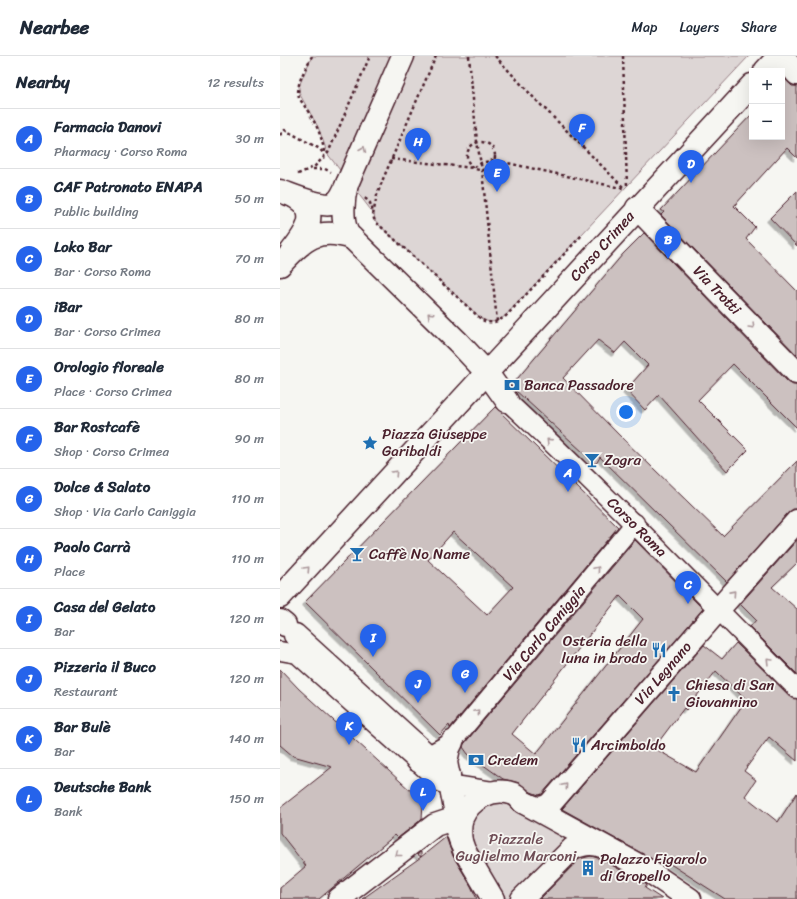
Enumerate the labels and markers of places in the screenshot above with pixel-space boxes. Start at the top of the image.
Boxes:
pin: F [569,114,595,147]
pin: H [405,128,431,161]
pin: D [678,150,704,183]
pin: E [484,159,510,192]
pin: B [655,226,681,259]
place label: Banca Passadore [524,372,634,398]
bank icon: Banca Passadore [503,376,521,394]
place label: Piazza Giuseppe Garibaldi [382,421,487,464]
place icon: Piazza Giuseppe Garibaldi [361,434,379,452]
place label: Zogra [604,447,642,473]
bar icon: Zogra [583,451,601,469]
pin: A [555,459,581,492]
place label: Caffè No Name [369,541,470,567]
bar icon: Caffè No Name [348,545,366,563]
pin: C [675,571,701,604]
pin: I [360,624,386,657]
place label: Osteria della luna in brodo [561,628,647,671]
restaurant icon: Osteria della luna in brodo [650,641,668,659]
pin: G [452,660,478,693]
pin: J [405,670,431,703]
place label: Chiesa di San Giovannino [686,672,774,715]
church icon: Chiesa di San Giovannino [665,685,683,703]
pin: K [336,712,362,745]
place label: Arcimboldo [590,732,666,758]
restaurant icon: Arcimboldo [570,736,588,754]
place label: Credem [488,747,538,773]
bank icon: Credem [467,751,485,769]
pin: L [410,778,436,811]
place label: Palazzo Figarolo di Gropello [600,846,707,889]
building icon: Palazzo Figarolo di Gropello [579,859,597,877]

